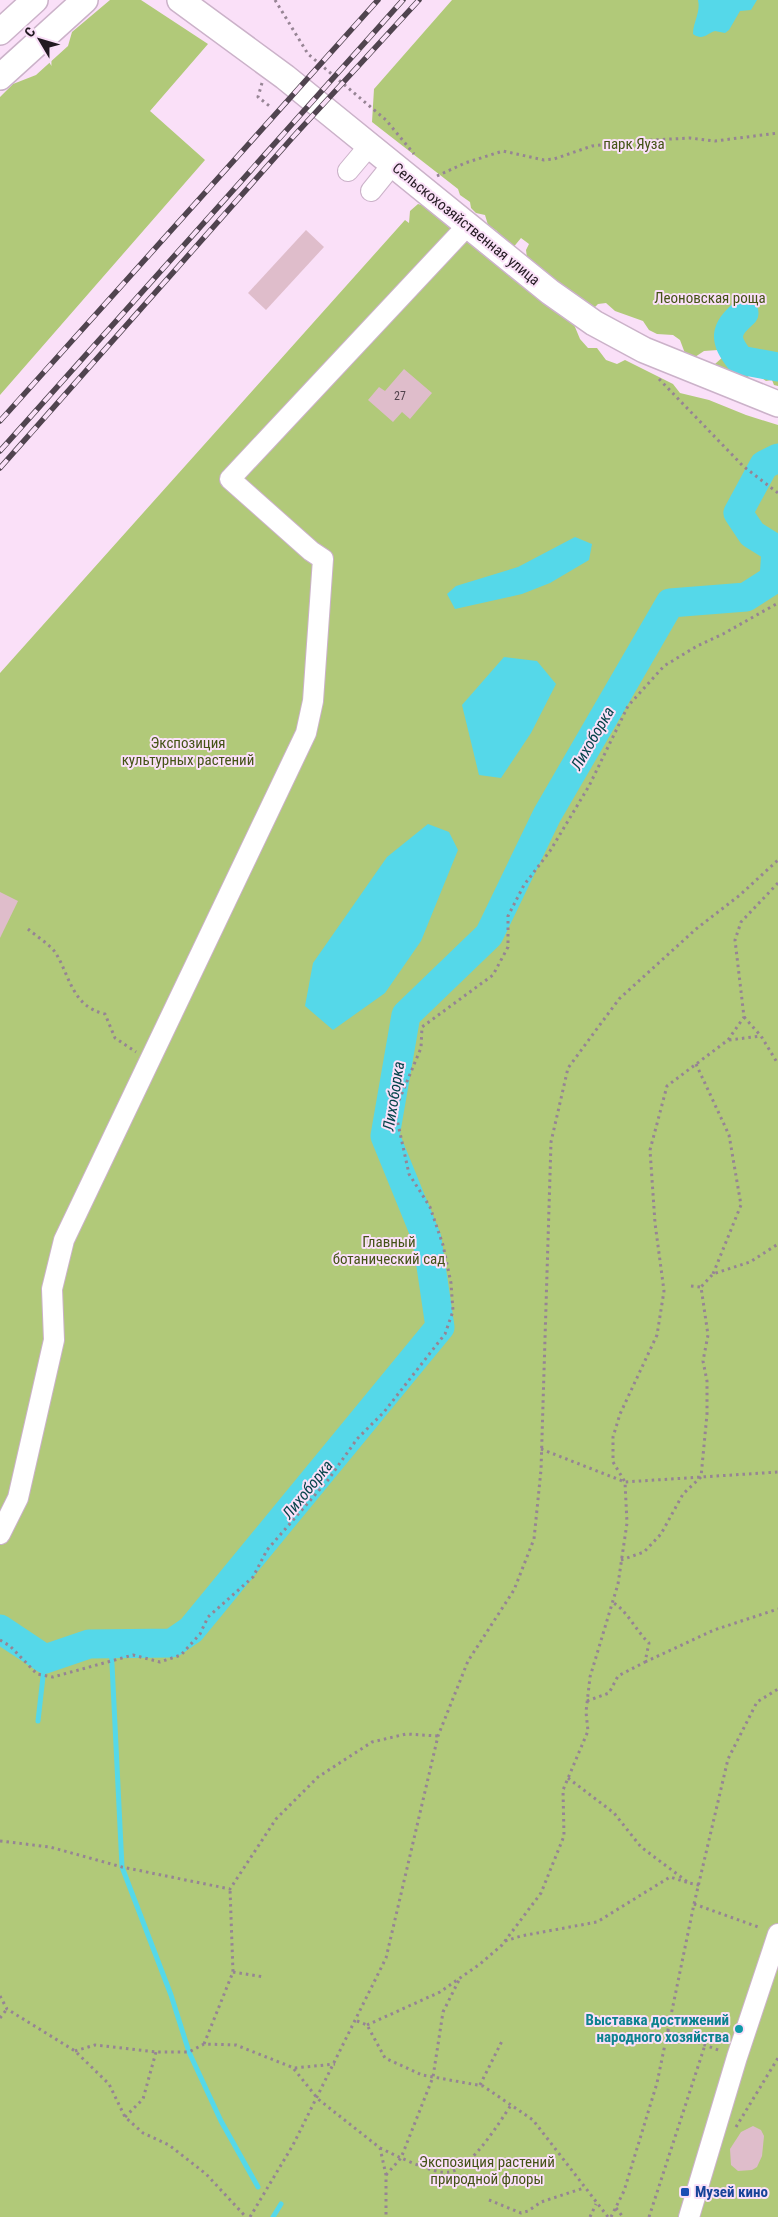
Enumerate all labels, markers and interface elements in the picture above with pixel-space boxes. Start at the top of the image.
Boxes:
north arrow [15,15,65,65]
text: С [21,24,39,40]
park label: парк Яуза [603,135,665,153]
street label: Сельскохозяйственная улица [389,159,543,289]
park label: Леоновская роща [654,289,766,307]
house number: 27 [394,389,406,403]
water label: Лихоборка [566,703,618,774]
park label: Экспозиция культурных растений [122,734,254,769]
water label: Лихоборка [378,1060,408,1133]
park label: Главный ботанический сад [333,1233,445,1268]
water label: Лихоборка [277,1456,337,1523]
place label: Выставка достижений народного хозяйства [585,2011,729,2046]
marker: Выставка достижений народного хозяйства [733,2023,745,2035]
park label: Экспозиция растений природной флоры [419,2153,555,2188]
place label: Музей кино [695,2183,768,2201]
marker: Музей кино [679,2186,691,2198]

